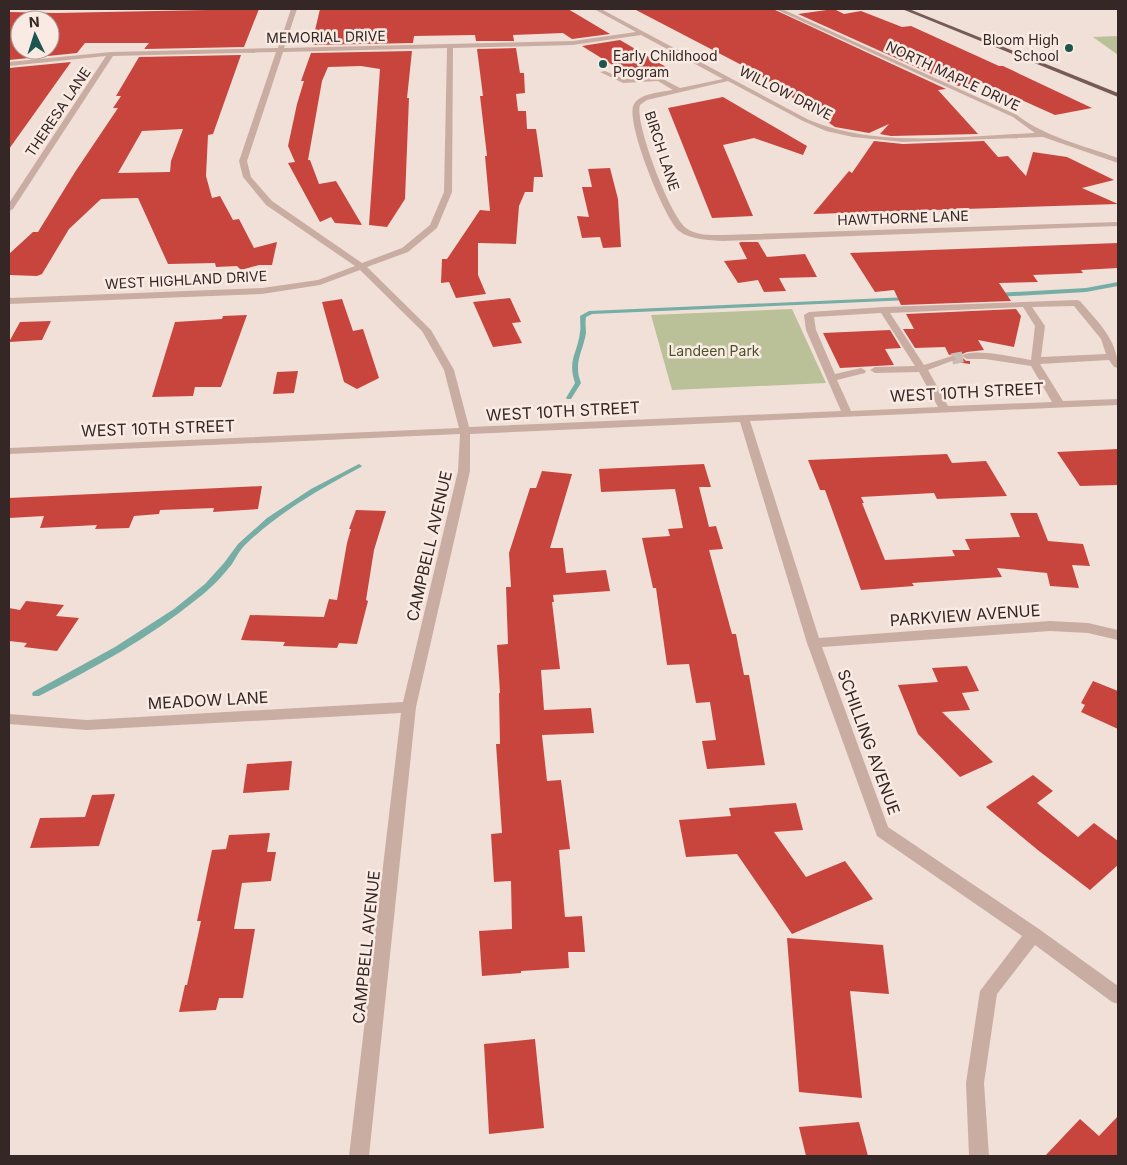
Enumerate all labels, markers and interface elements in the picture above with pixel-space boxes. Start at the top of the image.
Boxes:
north arrow [10,10,60,60]
text: N [28,13,40,30]
street label: MEMORIAL DRIVE [266,27,386,46]
place label: Bloom High School [983,31,1059,64]
street label: NORTH MAPLE DRIVE [883,37,1023,114]
marker: Bloom High School [1063,42,1075,54]
place label: Early Childhood Program [613,47,718,80]
marker: Early Childhood Program [597,58,609,70]
street label: WILLOW DRIVE [737,62,836,123]
street label: THERESA LANE [21,64,94,160]
street label: BIRCH LANE [642,109,683,193]
street label: HAWTHORNE LANE [837,207,969,228]
street label: WEST HIGHLAND DRIVE [104,267,267,292]
park label: Landeen Park [668,342,760,359]
street label: WEST 10TH STREET [889,378,1045,406]
street label: WEST 10TH STREET [485,397,641,425]
street label: WEST 10TH STREET [81,415,235,441]
street label: CAMPBELL AVENUE [402,469,456,623]
street label: PARKVIEW AVENUE [889,600,1041,630]
street label: SCHILLING AVENUE [833,667,905,817]
street label: MEADOW LANE [147,687,269,713]
street label: CAMPBELL AVENUE [348,869,384,1025]

